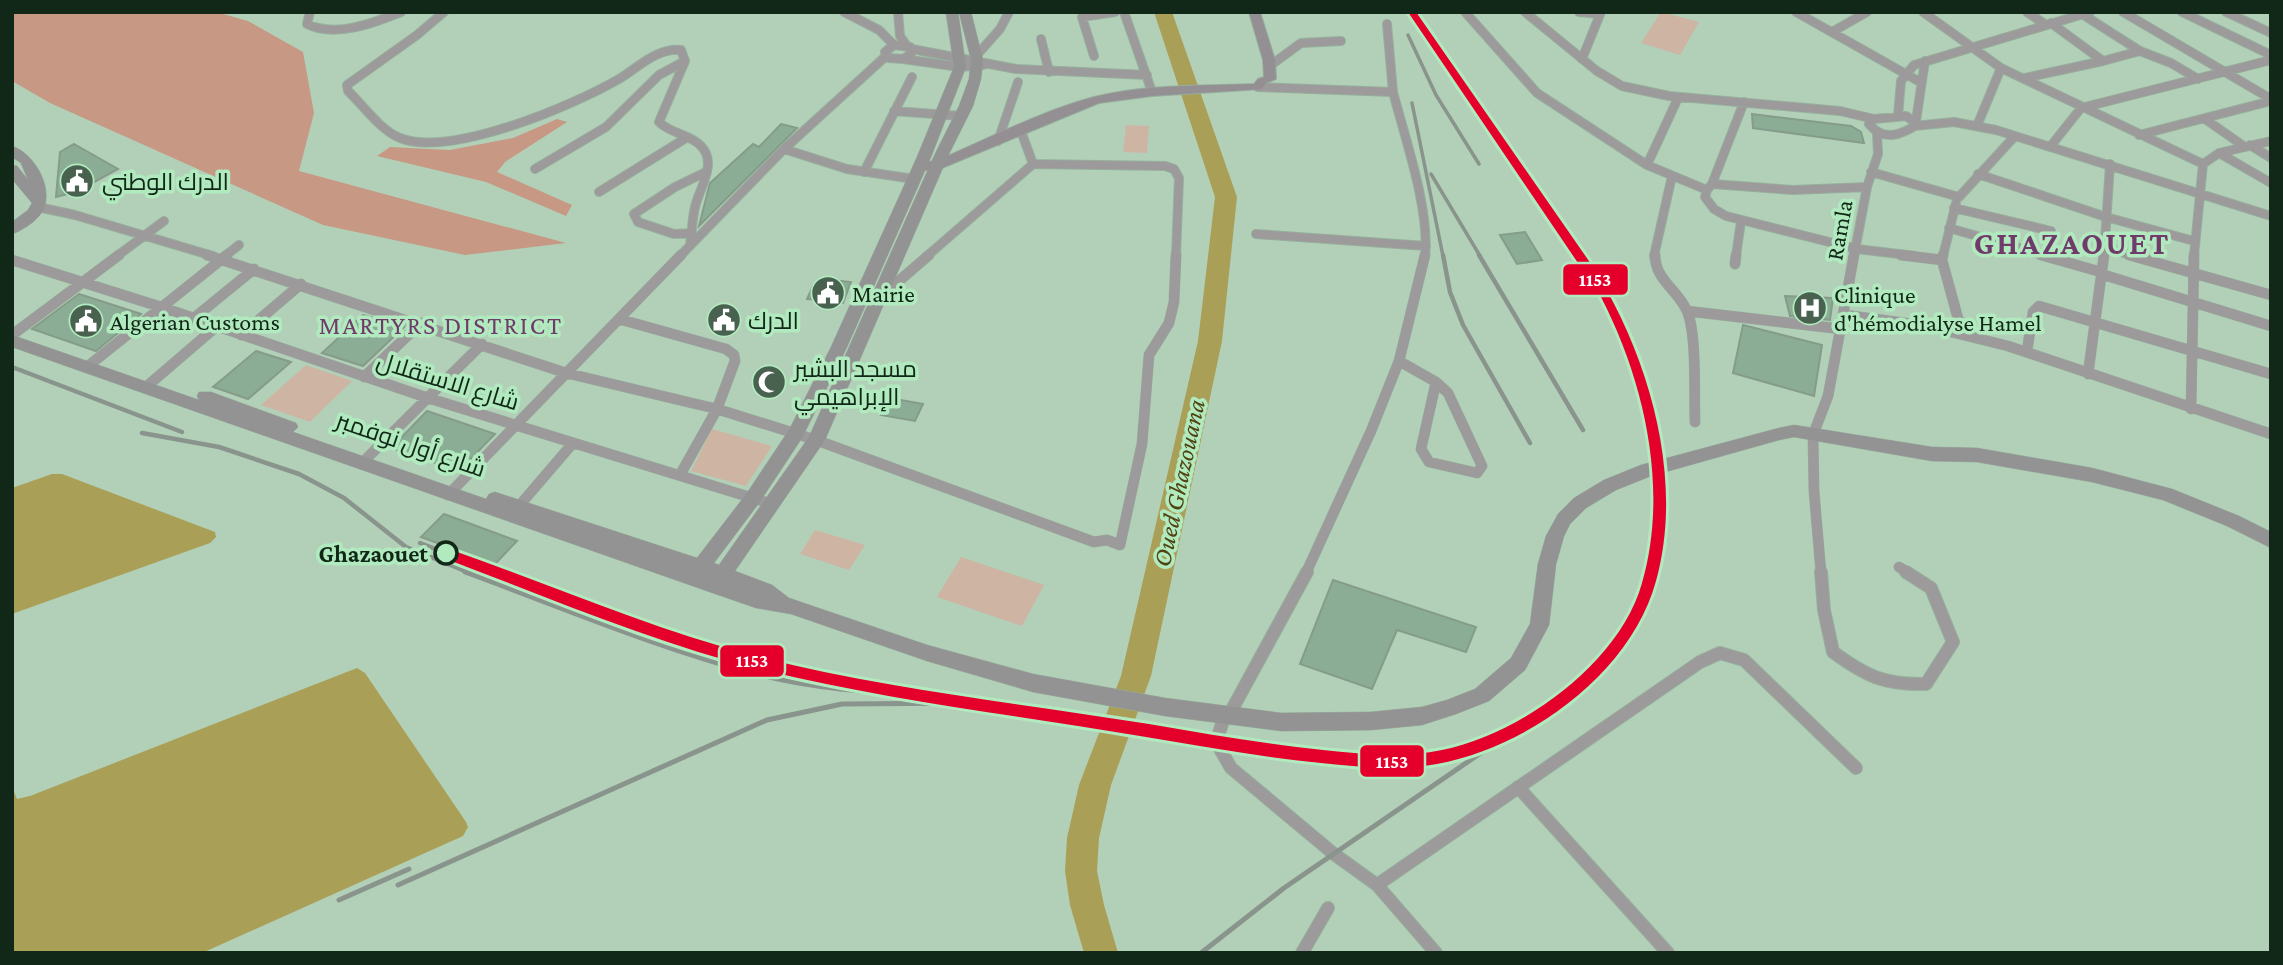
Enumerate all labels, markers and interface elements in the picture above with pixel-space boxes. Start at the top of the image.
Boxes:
public building icon: الدرك الوطني [58,162,96,200]
place label: الدرك الوطني [102,168,229,201]
street label: Ramla [1820,198,1858,262]
district label: GHAZAOUET [1974,225,2170,261]
line badge: 1153 [1562,263,1629,296]
text: 1153 [1579,269,1611,290]
public building icon: Mairie [809,274,847,312]
place label: Mairie [852,280,915,307]
place label: Clinique d'hémodialyse Hamel [1834,281,2041,336]
hospital icon: Clinique d'hémodialyse Hamel [1791,289,1829,327]
public building icon: الدرك [705,301,743,339]
public building icon: Algerian Customs [67,302,105,340]
place label: الدرك [748,307,799,334]
place label: Algerian Customs [110,308,280,335]
district label: MARTYRS DISTRICT [319,311,563,340]
street label: شارع الاستقلال [373,347,522,418]
place label: مسجد البشير الإبراهيمي [792,355,917,416]
mosque icon: مسجد البشير الإبراهيمي [750,363,788,401]
water label: Oued Ghazouana [1147,397,1211,569]
street label: شارع أول نوفمبر [330,403,490,485]
place label: Ghazaouet [318,540,428,567]
marker: Ghazaouet [434,541,458,565]
line badge: 1153 [719,644,785,678]
text: 1153 [736,650,768,671]
line badge: 1153 [1359,744,1425,778]
text: 1153 [1376,751,1408,772]

